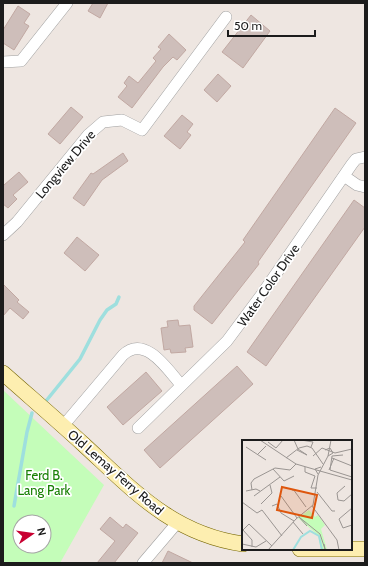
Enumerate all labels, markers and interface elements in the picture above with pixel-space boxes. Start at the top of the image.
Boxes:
scale bar [228,12,315,38]
text: 50 m [234,18,262,33]
street label: Longview Drive [32,126,99,202]
street label: Water Color Drive [234,240,303,329]
street label: Old Lemay Ferry Road [65,426,167,518]
inset map [242,440,352,550]
park label: Ferd B. Lang Park [18,467,71,498]
north arrow [12,514,52,554]
text: N [34,526,49,537]

